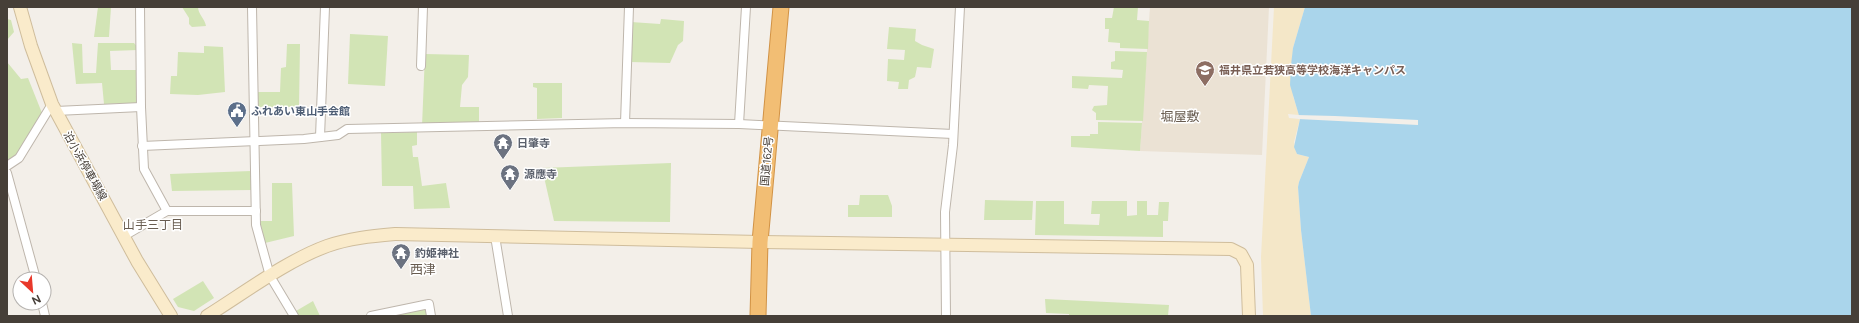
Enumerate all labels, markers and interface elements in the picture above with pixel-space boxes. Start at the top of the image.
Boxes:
school or university icon: 福井県立若狭高等学校海洋キャンパス [1194,59,1216,87]
place label: 福井県立若狭高等学校海洋キャンパス [1219,64,1406,77]
public building icon: ふれあい東山手会館 [226,100,248,128]
place label: ふれあい東山手会館 [251,105,350,118]
district label: 堀屋敷 [1160,109,1200,124]
street label: 泊小浜停車場線 [61,129,109,203]
temple icon: 日肇寺 [492,132,514,160]
street label: 国道162号 [758,136,776,186]
place label: 日肇寺 [517,137,550,150]
temple icon: 源應寺 [499,163,521,191]
place label: 源應寺 [524,168,557,181]
district label: 山手三丁目 [123,218,183,232]
temple icon: 釣姫神社 [390,242,412,270]
place label: 釣姫神社 [414,247,459,260]
district label: 西津 [410,262,436,277]
north arrow [12,271,52,311]
text: N [29,292,43,307]

